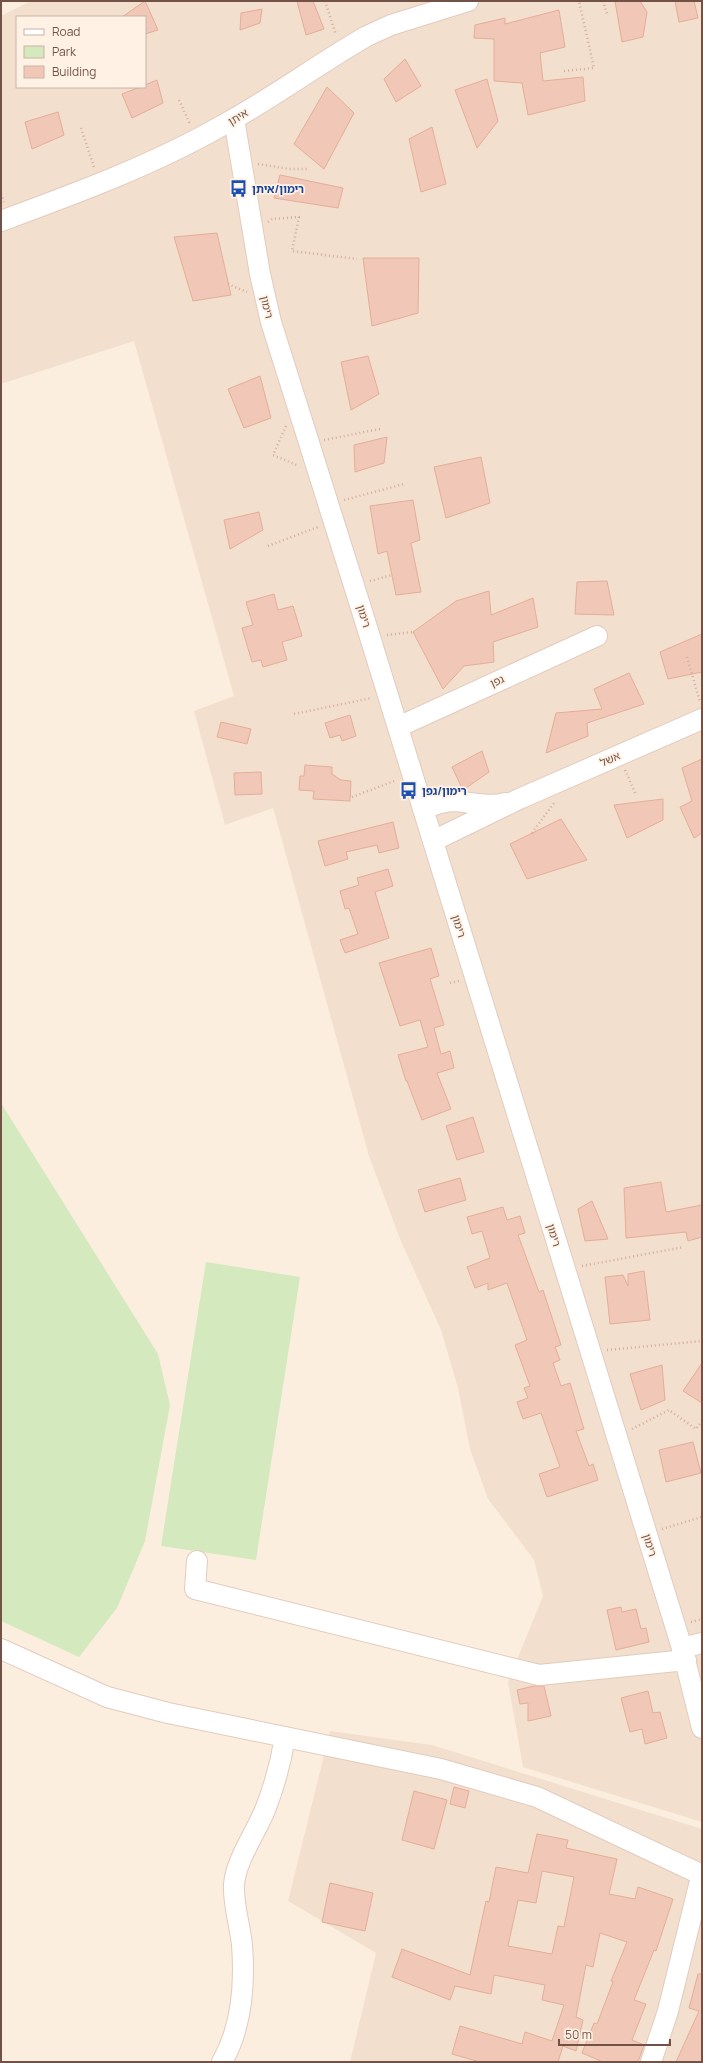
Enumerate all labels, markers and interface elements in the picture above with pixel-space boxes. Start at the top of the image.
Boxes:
legend [16,16,146,88]
text: Road [52,23,80,40]
text: Park [52,43,77,60]
text: Building [52,63,96,80]
street label: איתן [225,105,251,128]
bus stop icon: רימון/איתן [229,179,249,199]
place label: רימון/איתן [252,181,304,196]
street label: רימון [258,294,277,320]
street label: רימון [354,603,375,629]
street label: גפן [487,671,506,690]
street label: אשל [597,748,622,770]
bus stop icon: רימון/גפן [399,781,419,801]
place label: רימון/גפן [422,783,467,798]
street label: רימון [449,913,470,939]
street label: רימון [544,1222,565,1248]
street label: רימון [640,1532,661,1558]
scale bar [559,2021,670,2047]
text: 50 m [565,2026,592,2043]

